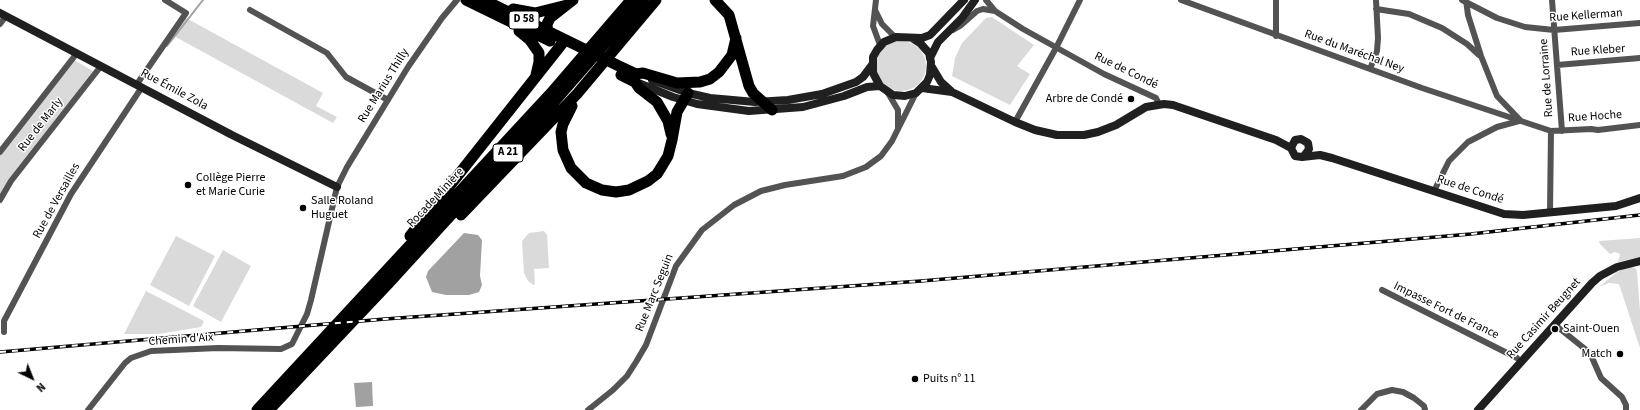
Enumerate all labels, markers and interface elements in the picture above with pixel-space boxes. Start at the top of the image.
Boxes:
street label: Rue Kellerman [1549,6,1623,26]
road number: D 58 [509,11,539,29]
street label: Rue du Maréchal Ney [1302,27,1406,77]
street label: Rue de Lorraine [1537,38,1557,118]
street label: Rue Kleber [1570,42,1626,60]
street label: Rue Marius Thilly [355,46,413,126]
street label: Rue de Condé [1092,49,1160,93]
street label: Rue Émile Zola [138,66,210,114]
place label: Arbre de Condé [1046,92,1123,106]
marker: Arbre de Condé [1126,94,1136,104]
street label: Rue de Marly [16,95,66,155]
street label: Rue Hoche [1568,108,1622,126]
road number: A 21 [493,144,523,162]
street label: Rue de Versailles [30,161,84,241]
street label: Rocade Minière [405,165,467,231]
place label: Collège Pierre et Marie Curie [196,171,265,199]
street label: Rue de Condé [1435,172,1505,208]
marker: Collège Pierre et Marie Curie [183,180,193,190]
place label: Salle Roland Huguet [311,194,373,222]
marker: Salle Roland Huguet [298,203,308,213]
street label: Rue Marc Seguin [633,252,677,334]
street label: Rue Casimir Beugnet [1504,276,1584,362]
street label: Impasse Fort de France [1391,279,1501,343]
place label: Saint-Ouen [1563,322,1619,336]
marker: Saint-Ouen [1550,324,1560,334]
street label: Chemin d'Aix [148,331,214,349]
place label: Match [1582,347,1612,361]
marker: Match [1615,349,1625,359]
north arrow [12,358,52,398]
place label: Puits n° 11 [923,372,975,386]
marker: Puits n° 11 [910,374,920,384]
text: N [33,379,48,395]

